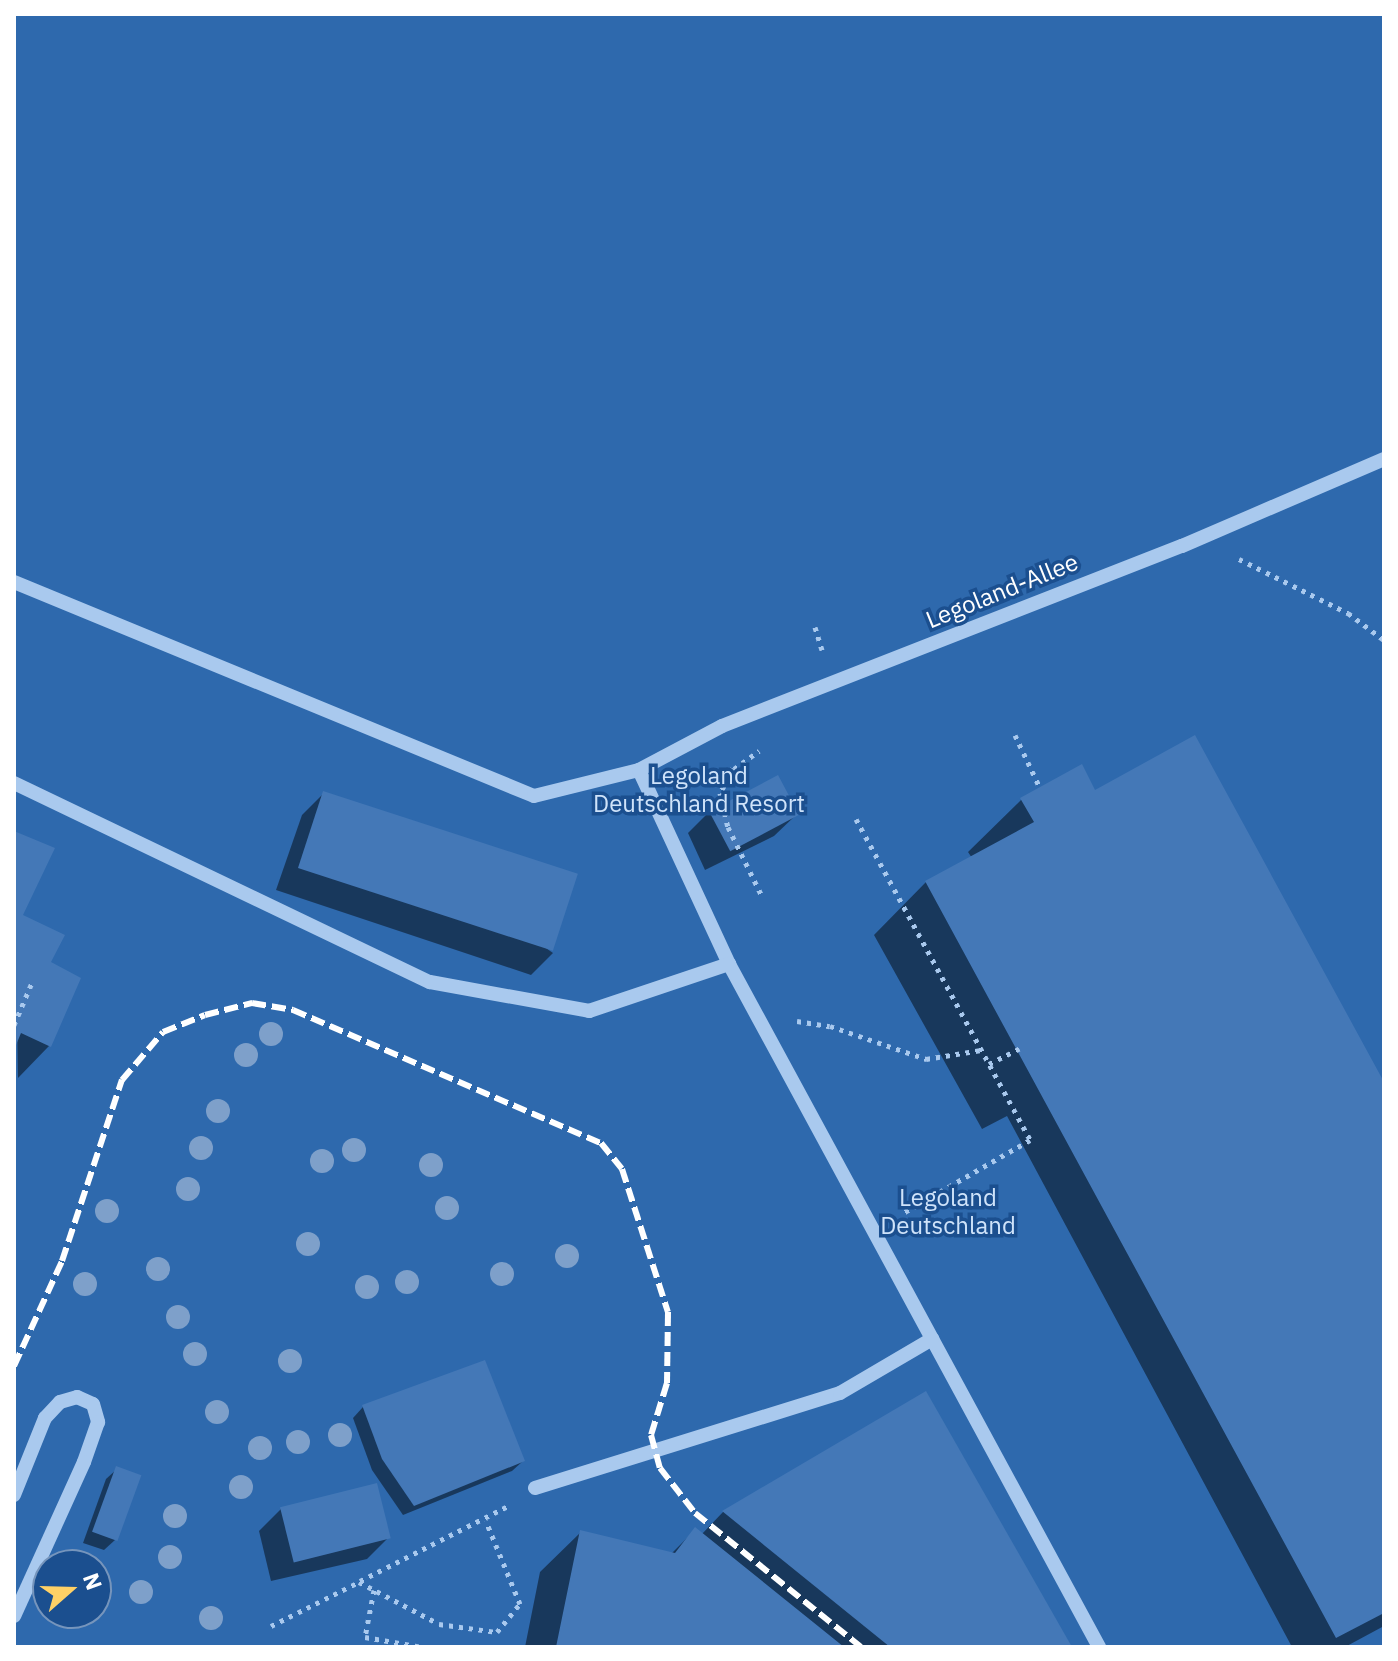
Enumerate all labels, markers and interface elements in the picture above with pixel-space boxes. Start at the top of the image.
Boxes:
street label: Legoland-Allee [922,547,1082,635]
park label: Legoland Deutschland Resort [593,762,805,818]
park label: Legoland Deutschland [880,1184,1016,1240]
north arrow [32,1549,112,1629]
text: N [77,1569,109,1594]

